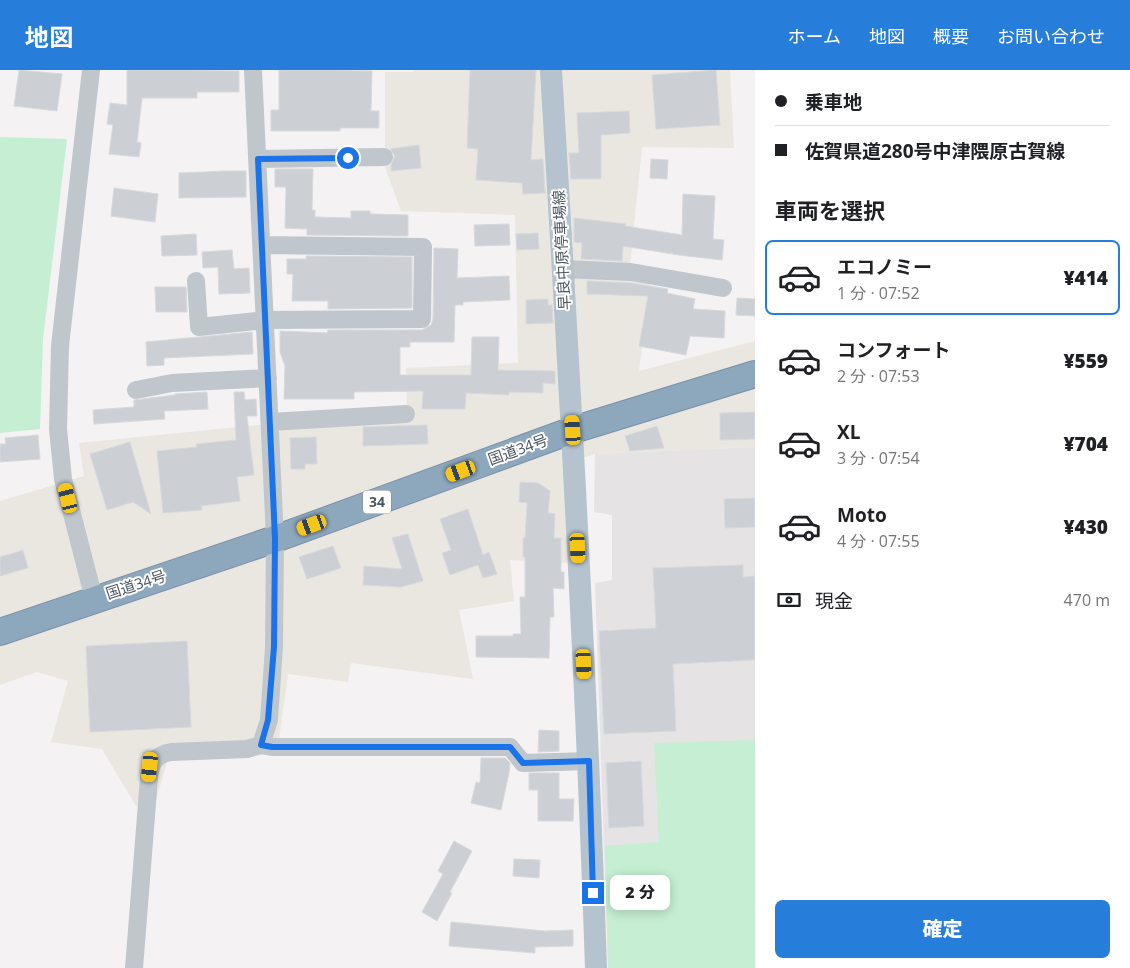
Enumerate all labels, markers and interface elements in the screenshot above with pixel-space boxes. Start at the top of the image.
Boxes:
text: 地図 [25,20,73,53]
text: ホーム [788,24,841,48]
text: 地図 [869,24,905,48]
text: 概要 [933,24,969,48]
text: お問い合わせ [997,24,1105,48]
text: 乗車地 [805,89,862,115]
text: 佐賀県道280号中津隈原古賀線 [805,138,1066,164]
route start [337,147,359,169]
street label: 早良中原停車場線 [548,190,574,311]
text: 車両を選択 [775,195,885,225]
text: エコノミー [837,254,932,280]
icon: car [777,255,822,300]
text: ¥414 [1063,265,1108,291]
text: 1 分 · 07:52 [837,282,920,304]
text: コンフォート [837,337,950,363]
icon: car [777,338,822,383]
text: ¥559 [1063,348,1108,374]
text: 2 分 · 07:53 [837,365,920,387]
car [564,415,581,445]
text: XL [837,419,860,445]
icon: car [777,421,822,466]
street label: 国道34号 [485,429,550,469]
text: ¥704 [1063,431,1108,457]
text: 3 分 · 07:54 [837,447,920,469]
car [444,459,477,483]
car [57,482,78,514]
road number: 34 [363,491,391,514]
text: Moto [837,502,887,528]
icon: car [777,504,822,549]
car [295,513,328,537]
text: ¥430 [1063,514,1108,540]
text: 4 分 · 07:55 [837,530,920,552]
car [569,533,586,563]
street label: 国道34号 [103,565,168,603]
icon: cash [775,586,803,614]
text: 現金 [815,588,853,614]
text: 470 m [1064,589,1110,611]
car [575,649,592,679]
car [140,751,159,783]
callout: 2 分 [610,876,670,910]
text: 2 分 [625,881,655,903]
route end [582,882,604,904]
button: 確定 [775,900,1110,958]

